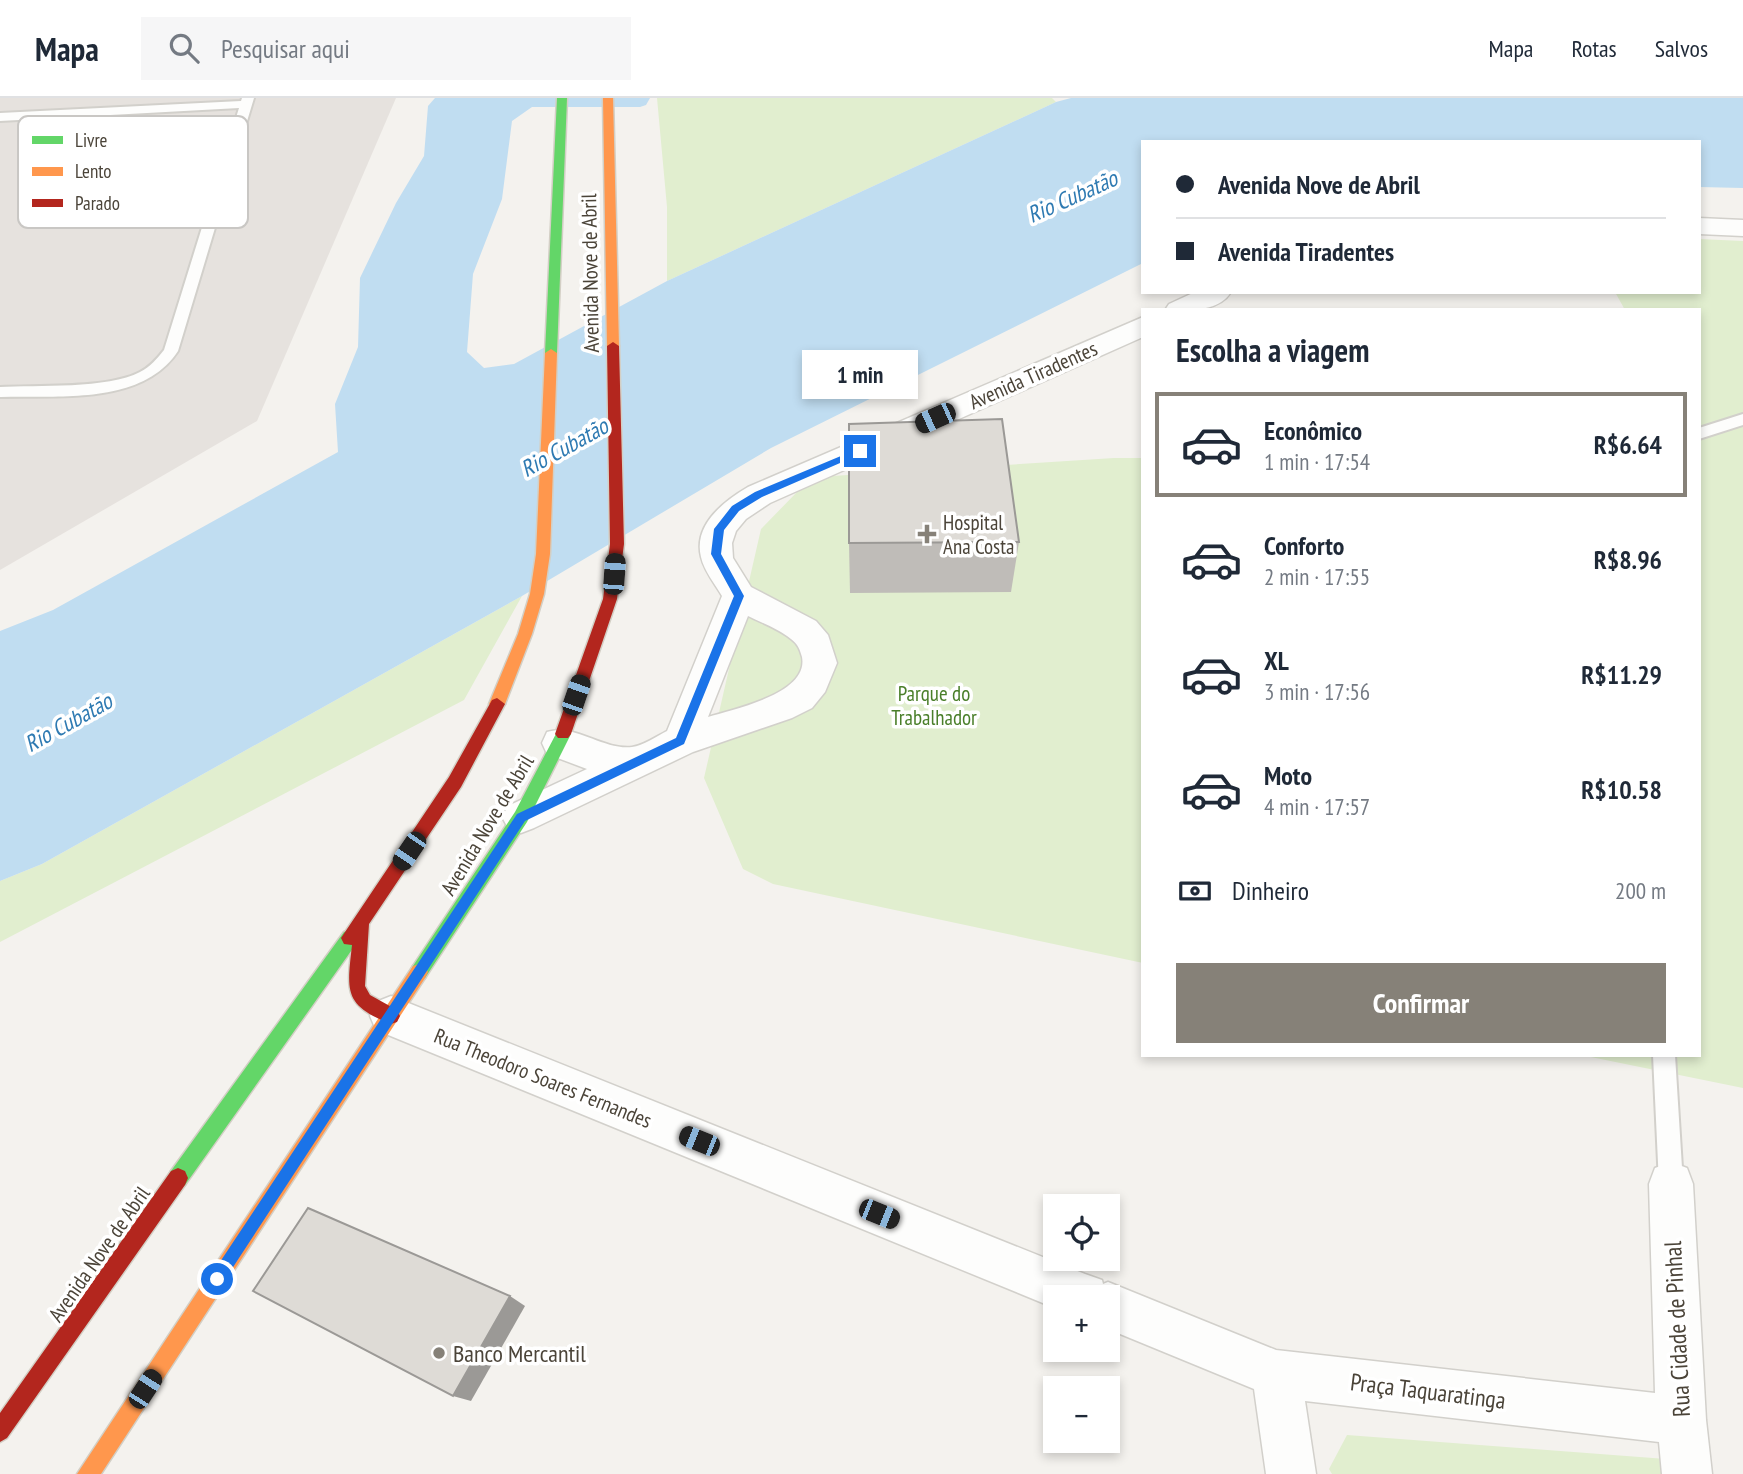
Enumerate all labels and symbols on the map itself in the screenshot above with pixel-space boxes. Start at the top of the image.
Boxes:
legend [18,116,248,228]
text: Livre [75,128,108,152]
text: Lento [75,159,112,183]
water label: Rio Cubatão [1022,162,1123,229]
text: Parado [75,191,120,215]
street label: Avenida Nove de Abril [575,193,605,353]
street label: Avenida Tiradentes [965,335,1101,415]
callout: 1 min [802,350,918,398]
car [912,400,959,436]
water label: Rio Cubatão [515,410,615,483]
route end [844,435,876,467]
place label: Hospital Ana Costa [943,509,1014,560]
marker: Hospital Ana Costa [917,524,937,544]
car [603,552,626,596]
car [560,672,593,718]
park label: Parque do Trabalhador [891,680,977,731]
water label: Rio Cubatão [19,685,119,758]
street label: Avenida Nove de Abril [434,750,540,900]
car [389,828,430,874]
street label: Rua Theodoro Soares Fernandes [430,1022,656,1134]
car [676,1123,723,1159]
street label: Avenida Nove de Abril [42,1181,156,1327]
car [856,1196,903,1232]
street label: Rua Cidade de Pinhal [1657,1240,1697,1418]
route start [201,1263,233,1295]
place label: Banco Mercantil [453,1338,586,1369]
marker: Banco Mercantil [431,1345,447,1361]
car [125,1366,166,1412]
street label: Praça Taquaratinga [1349,1366,1507,1416]

